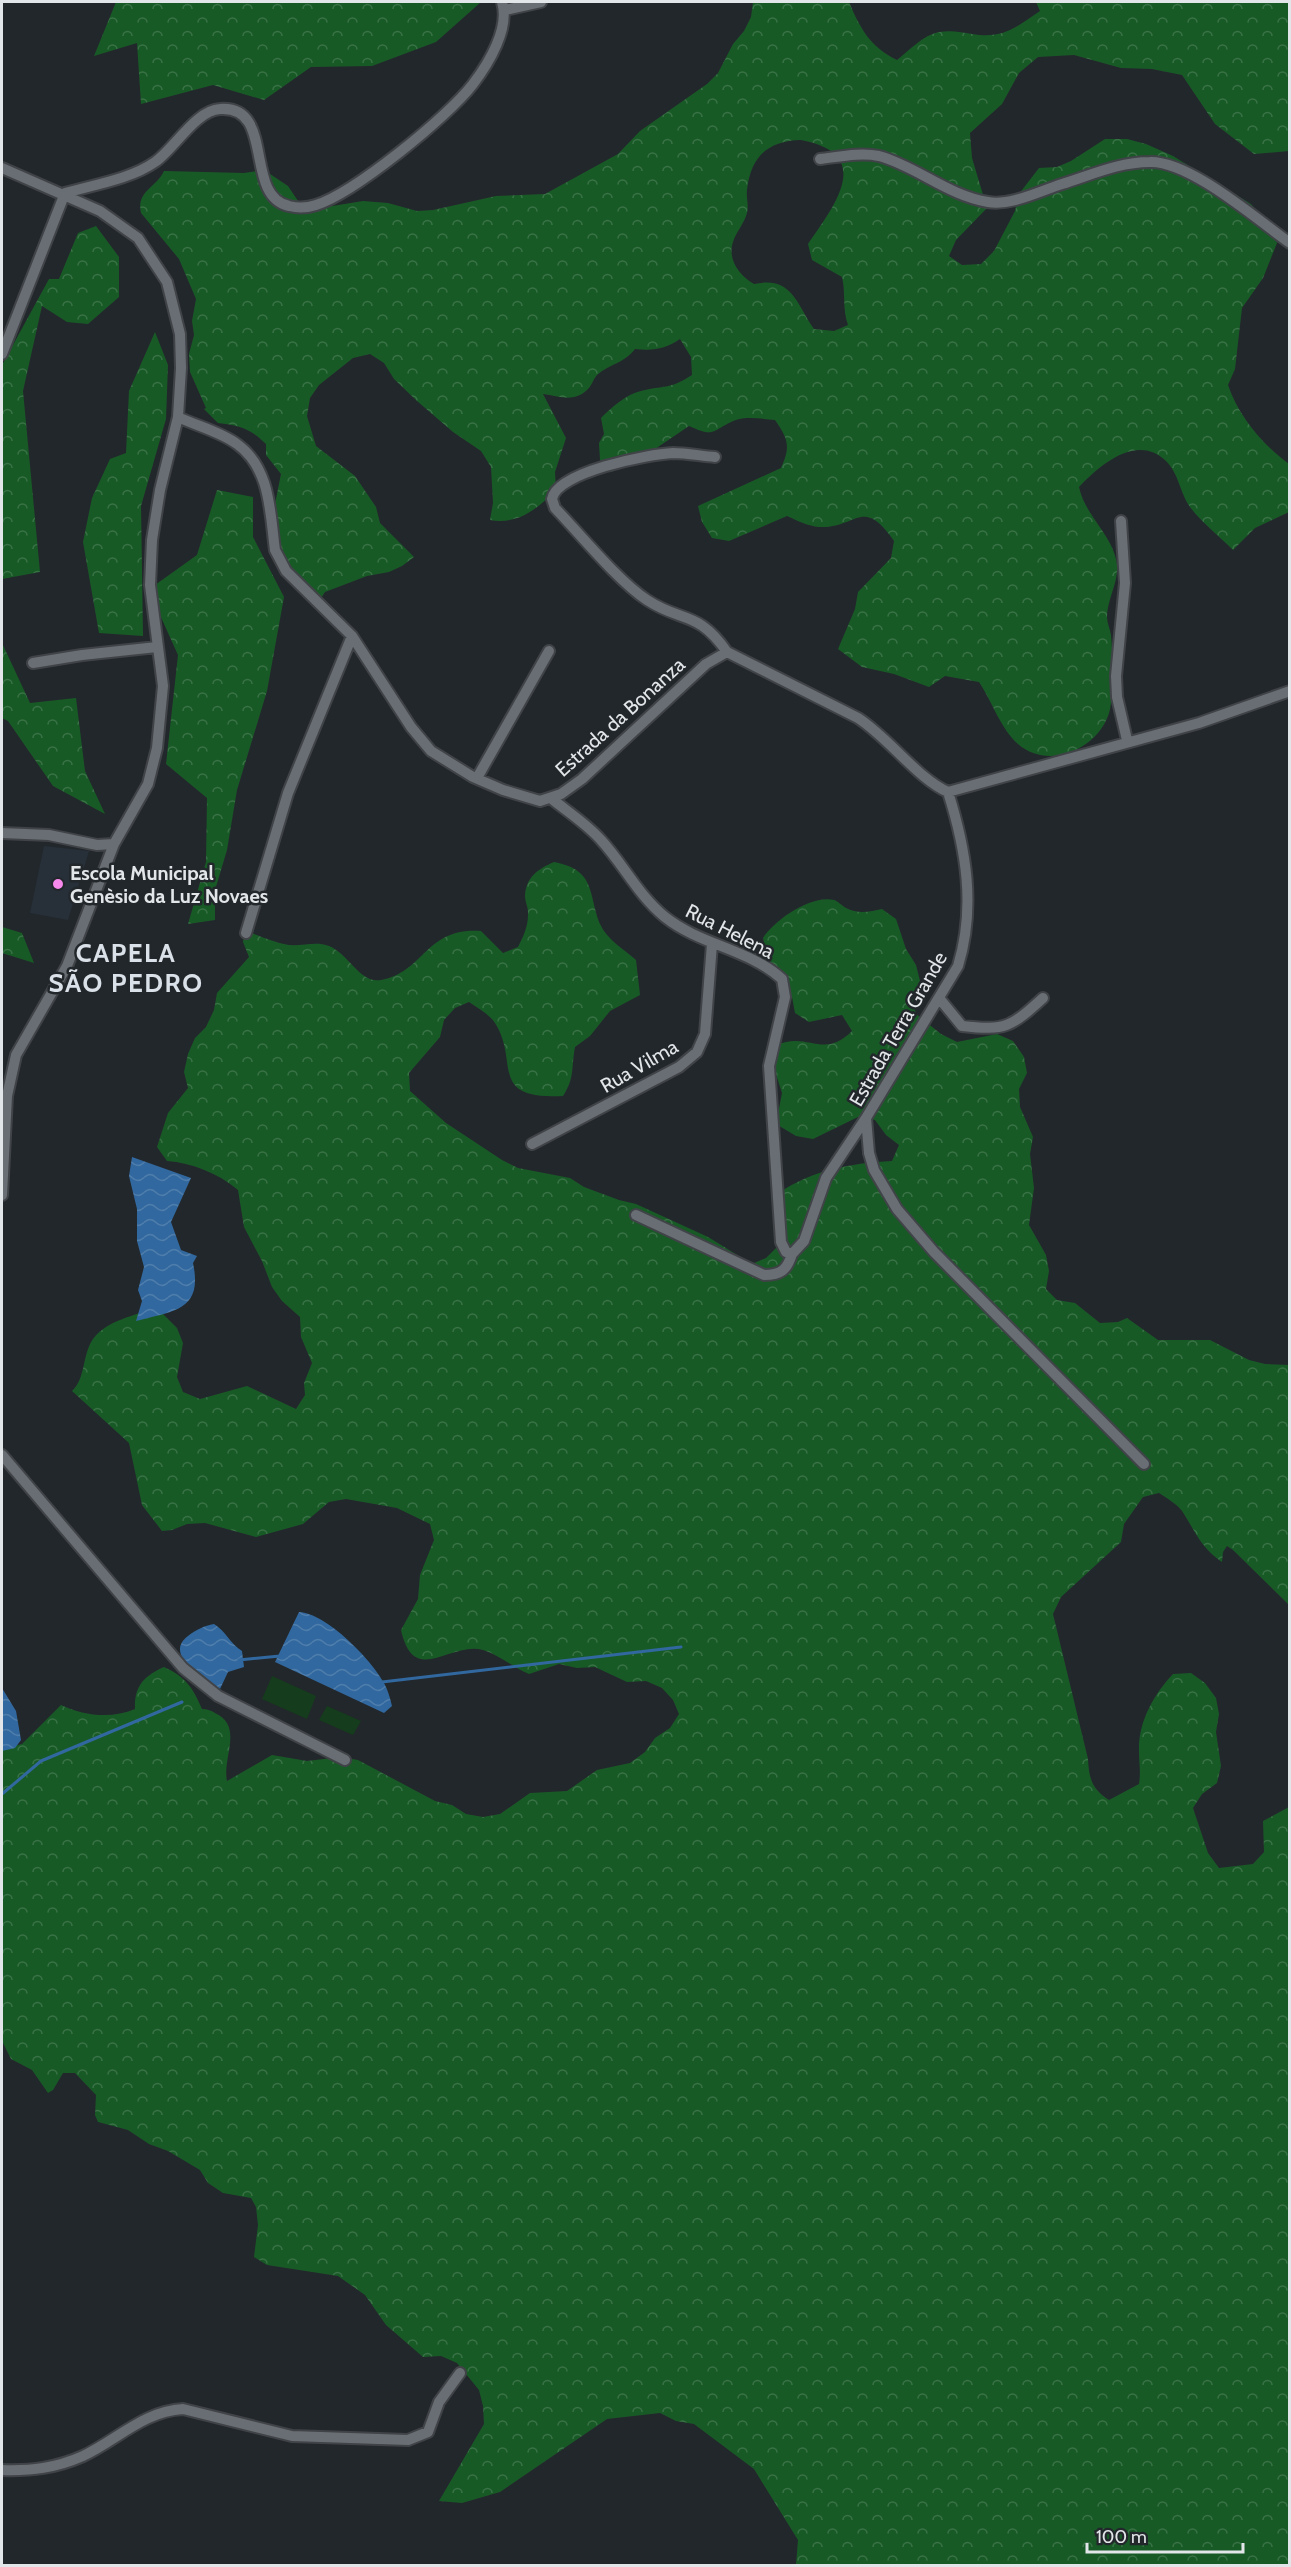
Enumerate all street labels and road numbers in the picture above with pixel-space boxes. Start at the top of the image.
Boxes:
street label: Estrada da Bonanza [550,652,690,781]
street label: Rua Helena [682,898,779,964]
street label: Estrada Terra Grande [844,947,952,1111]
street label: Rua Vilma [596,1034,682,1098]

